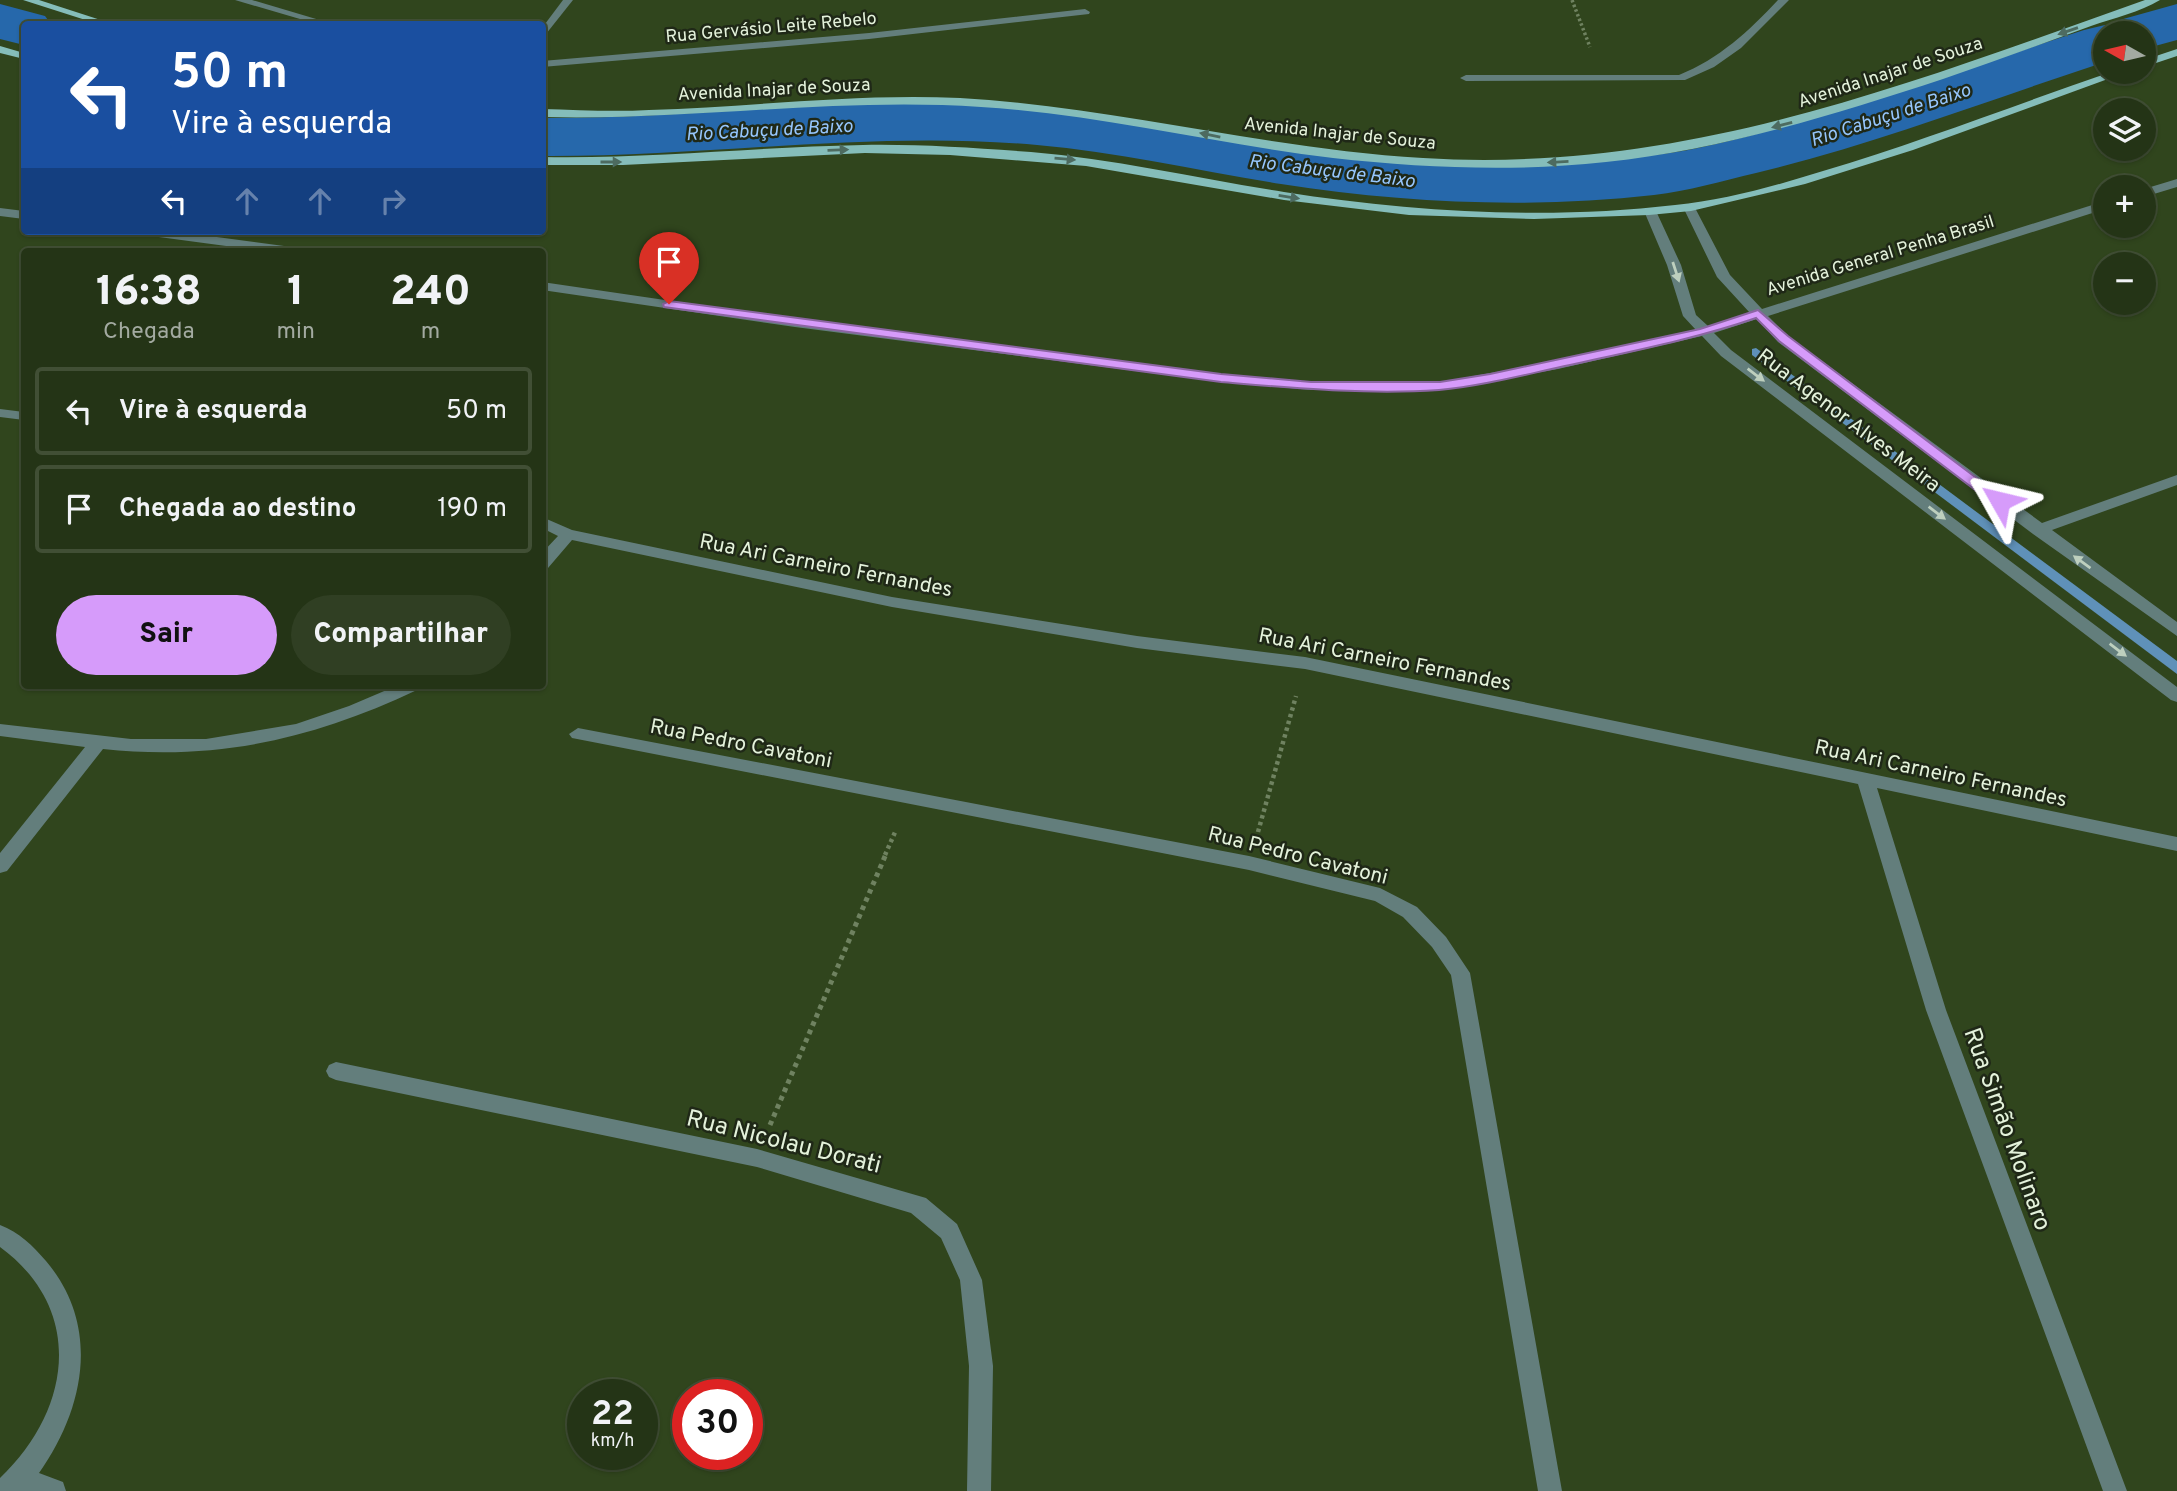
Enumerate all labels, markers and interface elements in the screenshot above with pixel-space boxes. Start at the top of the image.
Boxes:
street label: Rua Gervásio Leite Rebelo [665,8,878,49]
north arrow [2093,21,2156,84]
map controls [2093,21,2156,315]
one-way arrow [2057,26,2078,37]
street label: Avenida Inajar de Souza [1795,33,1986,114]
text: 50 m [171,44,288,106]
icon: left [56,49,147,140]
street label: Avenida Inajar de Souza [677,74,871,107]
water label: Rio Cabuçu de Baixo [1808,78,1975,153]
button: layers [2093,98,2156,161]
text: Vire à esquerda [171,105,392,145]
street label: Avenida Inajar de Souza [1243,113,1437,156]
water label: Rio Cabuçu de Baixo [685,115,854,147]
one-way arrow [1771,120,1793,131]
one-way arrow [1199,129,1221,140]
one-way arrow [827,145,849,156]
water label: Rio Cabuçu de Baixo [1247,150,1417,194]
one-way arrow [1054,154,1076,165]
one-way arrow [600,156,622,168]
one-way arrow [1547,157,1569,168]
button: + [2093,175,2156,238]
icon: left [155,182,193,220]
icon: ahead [228,182,266,220]
icon: ahead [301,182,339,220]
icon: right [374,182,412,220]
one-way arrow [1278,191,1300,202]
street label: Avenida General Penha Brasil [1764,211,1997,302]
pin [639,232,699,304]
icon: arrive [650,243,688,281]
button: − [2093,252,2156,315]
one-way arrow [1671,262,1682,283]
text: 16:38 [96,267,202,320]
text: 1 [287,267,304,320]
text: 240 [390,267,471,320]
text: Chegada [103,318,195,347]
text: min [277,318,315,347]
text: m [421,318,440,347]
street label: Rua Agenor Alves Meira [1751,343,1945,499]
one-way arrow [1746,368,1764,383]
icon: left [60,392,98,430]
text: Vire à esquerda [119,395,307,428]
text: 50 m [446,395,507,428]
position arrow [1963,464,2037,538]
icon: arrive [60,490,98,528]
text: Chegada ao destino [119,493,356,526]
text: 190 m [437,493,507,526]
one-way arrow [1928,505,1946,519]
street label: Rua Ari Carneiro Fernandes [697,529,955,604]
one-way arrow [2073,555,2091,569]
button: Sair [56,595,277,675]
button: Compartilhar [291,595,511,675]
street label: Rua Ari Carneiro Fernandes [1256,623,1514,698]
one-way arrow [2109,643,2127,657]
street label: Rua Pedro Cavatoni [647,714,834,775]
street label: Rua Ari Carneiro Fernandes [1812,735,2069,814]
street label: Rua Pedro Cavatoni [1205,821,1391,892]
street label: Rua Simão Molinaro [1955,1024,2057,1235]
street label: Rua Nicolau Dorati [683,1104,884,1182]
speed limit sign: 30 [672,1379,763,1470]
text: 22 [591,1393,634,1437]
text: km/h [591,1430,634,1453]

